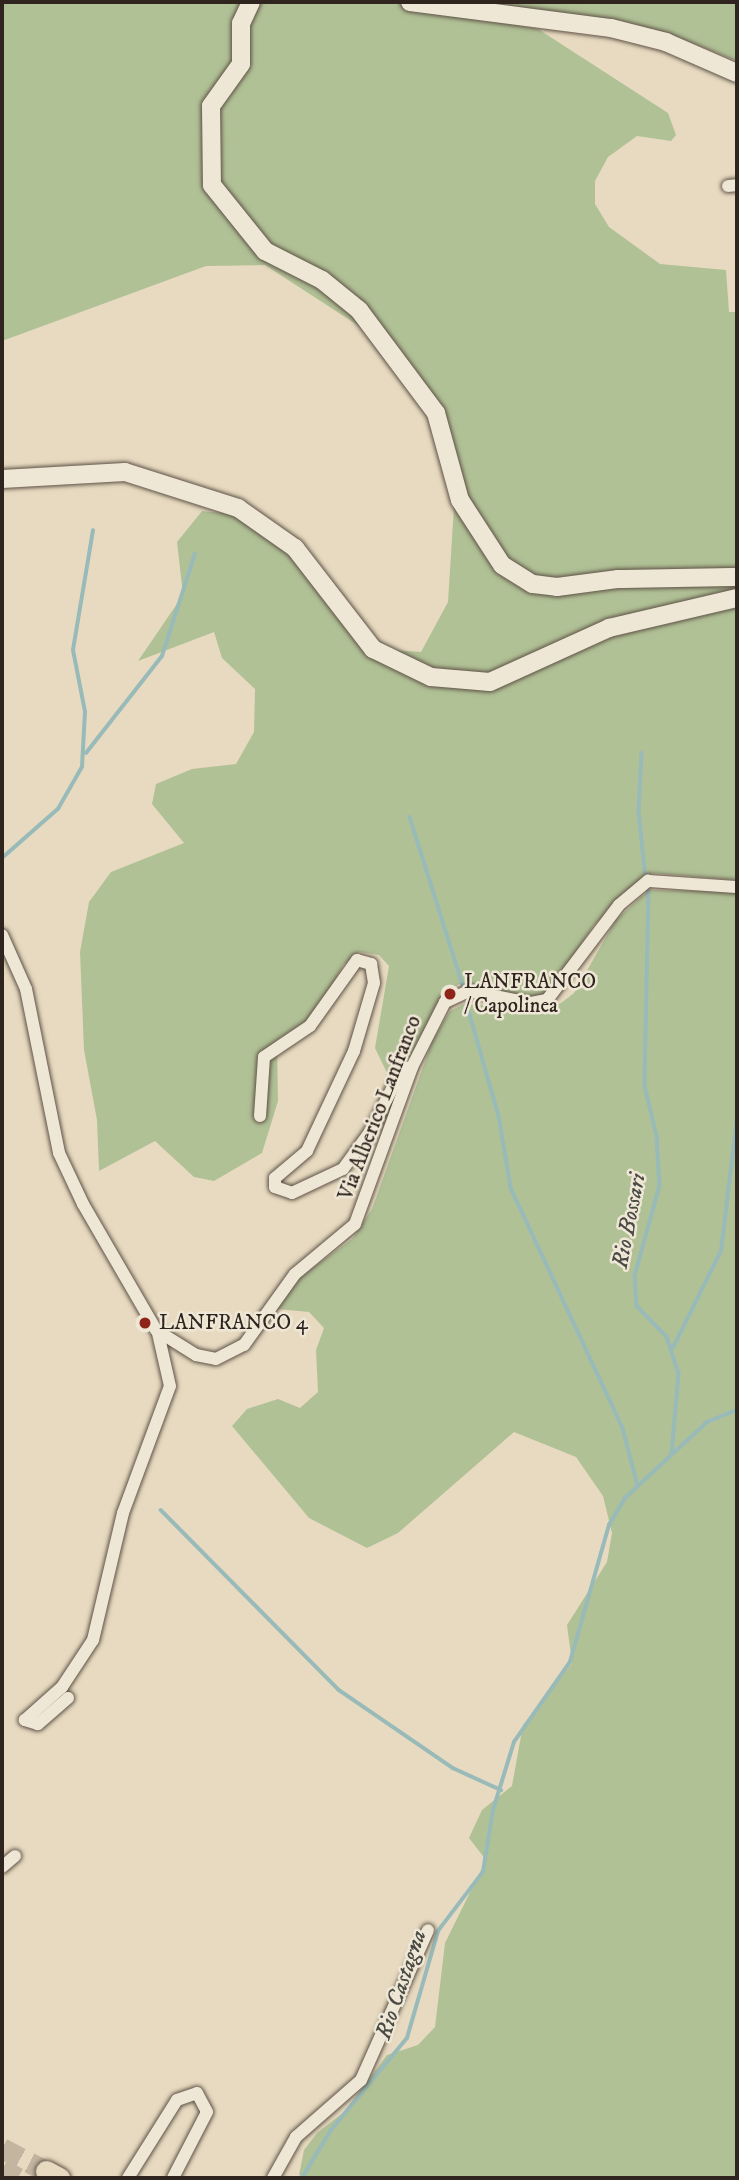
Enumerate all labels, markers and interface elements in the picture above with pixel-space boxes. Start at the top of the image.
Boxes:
place label: LANFRANCO / Capolinea [464,969,596,1019]
marker: LANFRANCO / Capolinea [442,986,458,1002]
street label: Via Alberico Lanfranco [333,1012,427,1204]
water label: Rio Bossari [607,1171,653,1271]
place label: LANFRANCO 4 [159,1310,308,1336]
marker: LANFRANCO 4 [137,1315,153,1331]
water label: Rio Castagna [370,1927,434,2043]

